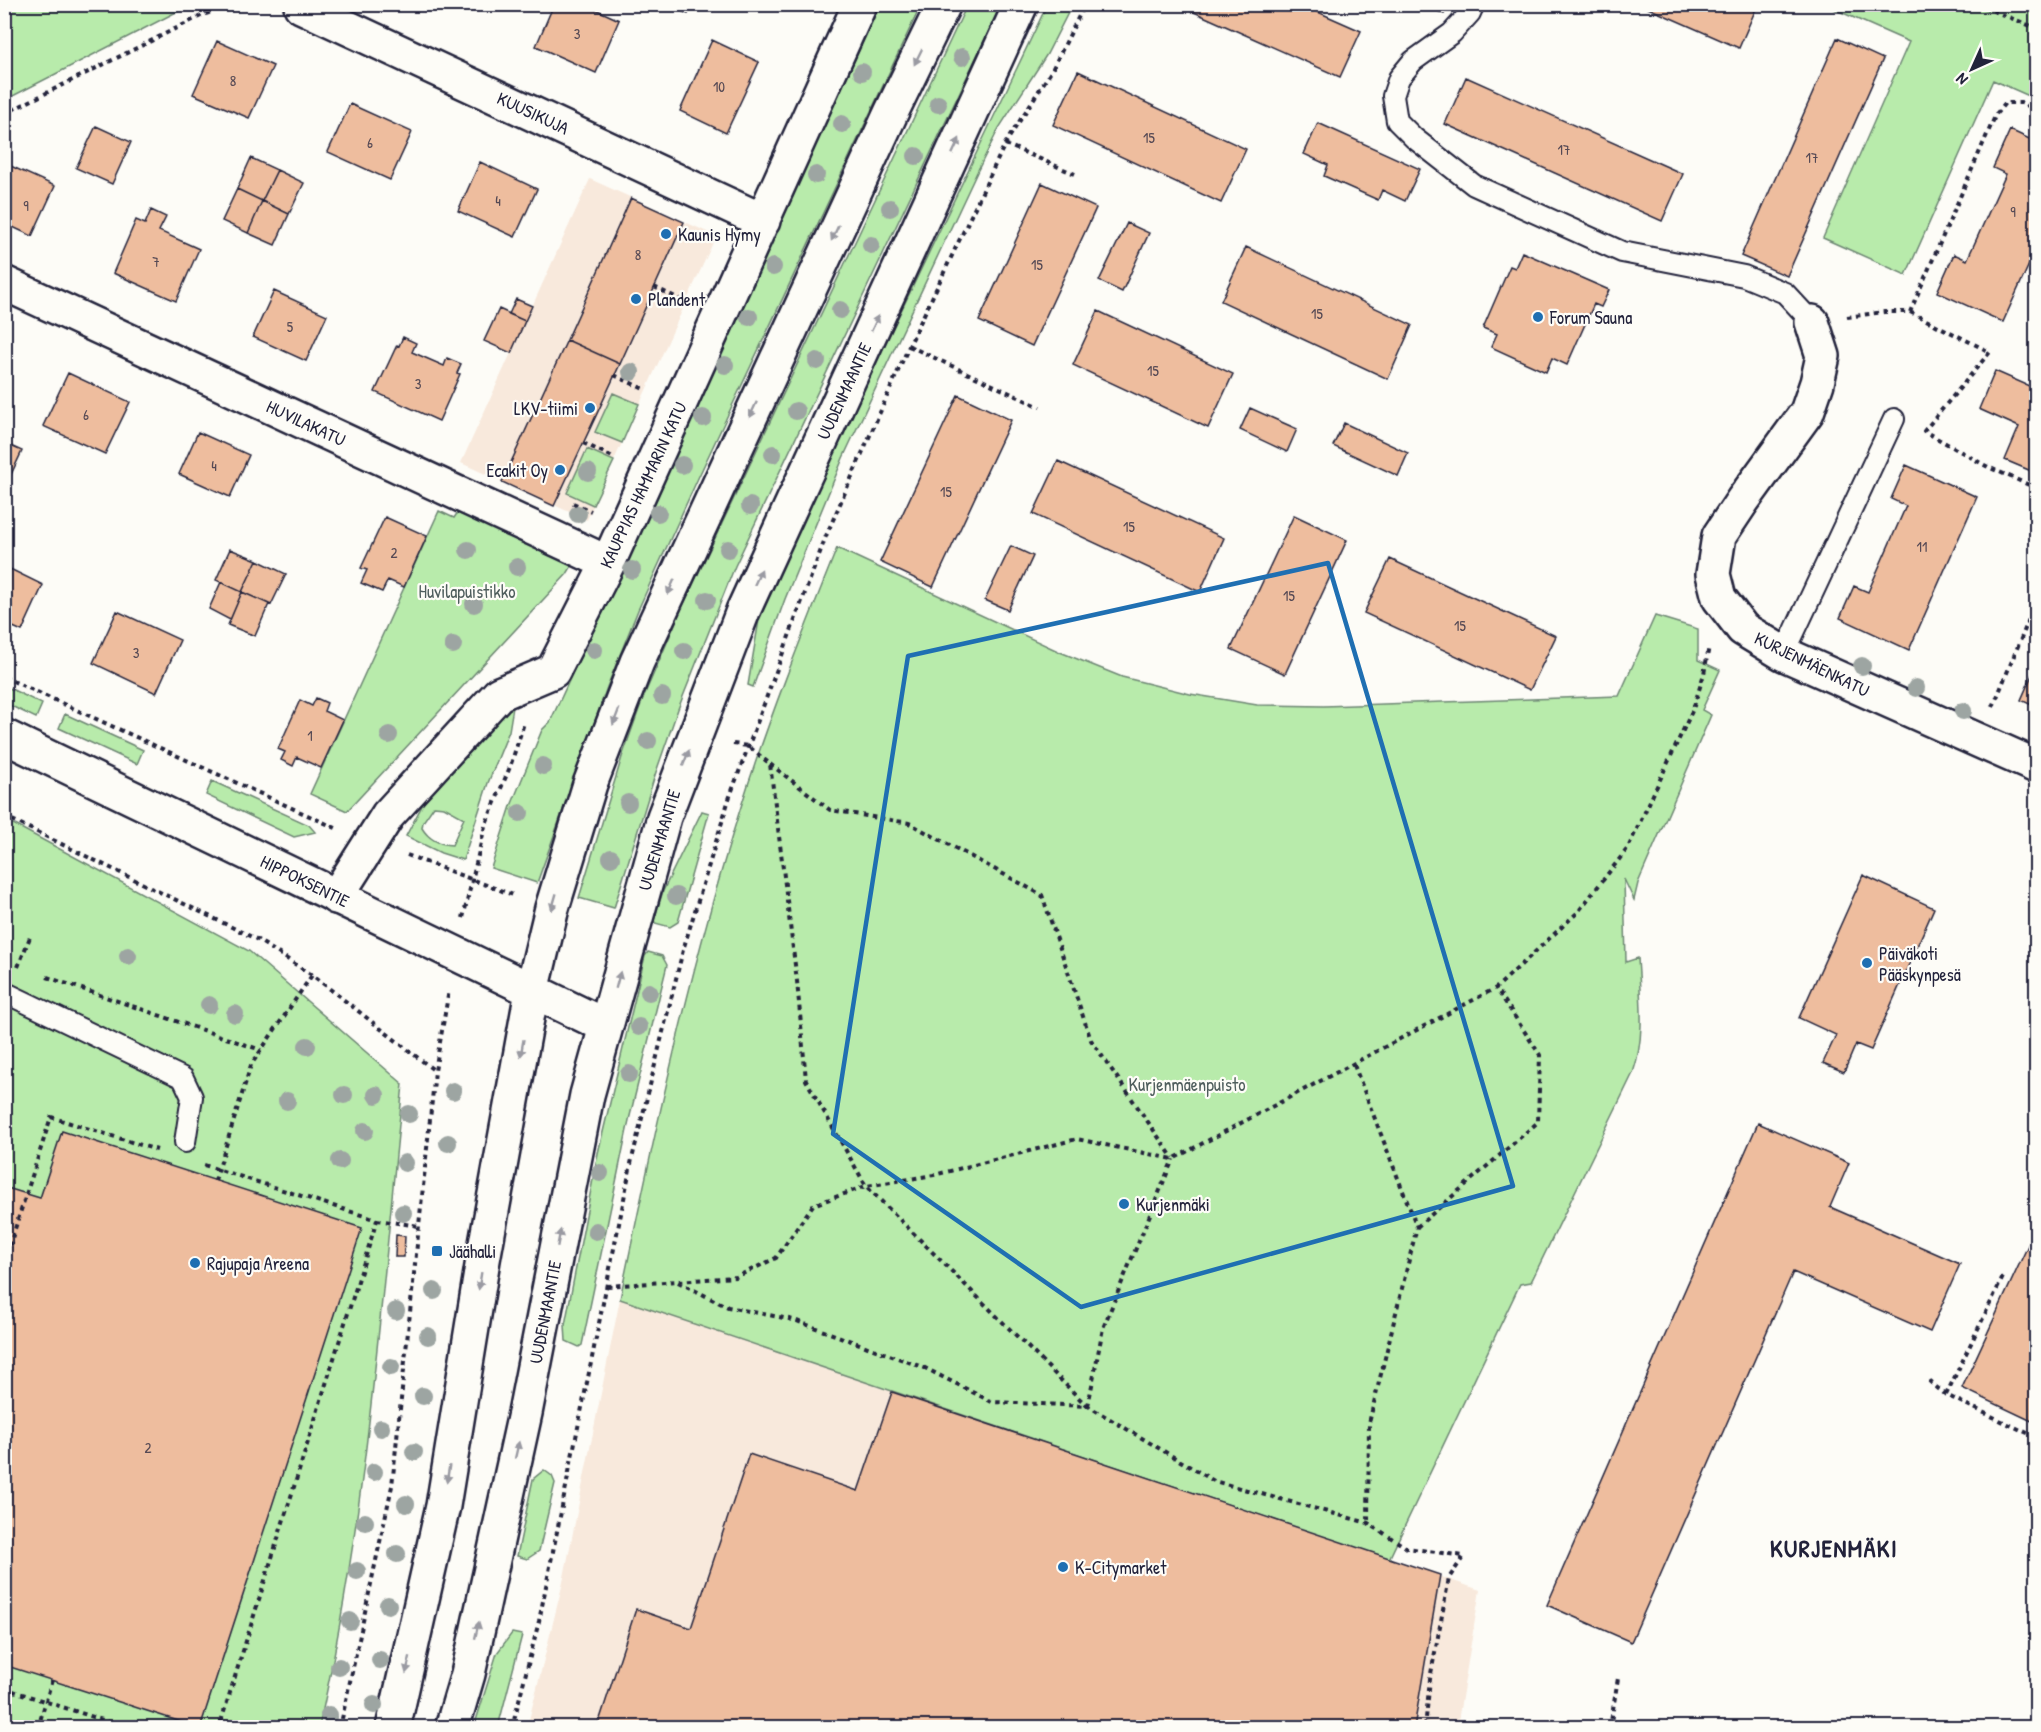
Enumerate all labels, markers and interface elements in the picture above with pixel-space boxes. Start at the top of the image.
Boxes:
house number: 3 [574,23,581,44]
north arrow [1942,39,2002,99]
one-way arrow [914,49,923,66]
text: N [1950,68,1972,90]
house number: 8 [230,70,236,91]
house number: 10 [713,76,725,97]
street label: KUUSIKUJA [493,86,573,141]
house number: 15 [1143,127,1156,148]
house number: 6 [367,132,373,153]
one-way arrow [952,137,961,154]
house number: 17 [1558,139,1570,160]
house number: 17 [1806,147,1818,168]
house number: 4 [495,190,501,211]
house number: 9 [23,195,29,216]
house number: 9 [2010,201,2016,222]
place label: Kaunis Hymy [678,222,761,247]
one-way arrow [831,225,840,242]
marker: Kaunis Hymy [659,227,673,241]
house number: 8 [635,244,641,265]
house number: 7 [152,251,160,272]
house number: 15 [1031,254,1044,275]
place label: Plandent [648,287,706,312]
marker: Plandent [629,292,643,306]
house number: 15 [1311,303,1324,324]
place label: Forum Sauna [1549,305,1632,330]
marker: Forum Sauna [1531,310,1545,324]
one-way arrow [871,314,880,332]
house number: 5 [287,316,294,337]
street label: UUDENMAANTIE [811,338,877,444]
house number: 15 [1147,360,1160,381]
house number: 3 [415,373,422,394]
street label: HUVILAKATU [262,394,350,452]
place label: LKV-tiimi [514,396,578,421]
street label: KAUPPIAS HAMMARIN KATU [593,398,693,572]
marker: LKV-tiimi [583,401,597,415]
one-way arrow [749,402,758,419]
house number: 6 [83,404,89,425]
house number: 4 [211,455,217,476]
place label: Ecakit Oy [487,458,548,483]
marker: Ecakit Oy [553,463,567,477]
house number: 15 [940,481,953,502]
house number: 15 [1123,516,1136,537]
house number: 11 [1917,536,1927,557]
house number: 2 [390,542,398,563]
one-way arrow [754,568,763,585]
park label: Huvilapuistikko [419,579,515,604]
one-way arrow [667,579,676,596]
house number: 15 [1283,585,1296,606]
house number: 15 [1454,615,1467,636]
street label: KURJENMÄENKATU [1750,625,1874,703]
house number: 3 [133,642,140,663]
one-way arrow [611,708,620,726]
house number: 1 [307,725,313,746]
one-way arrow [682,749,692,767]
street label: UUDENMAANTIE [632,786,686,894]
street label: HIPPOKSENTIE [256,849,354,913]
one-way arrow [549,893,558,911]
place label: Päiväkoti Pääskynpesä [1879,941,1961,987]
marker: Päiväkoti Pääskynpesä [1860,956,1874,970]
one-way arrow [614,971,624,989]
one-way arrow [517,1039,526,1058]
park label: Kurjenmäenpuisto [1129,1072,1245,1097]
place label: Kurjenmäki [1136,1192,1210,1217]
marker: Kurjenmäki [1117,1197,1131,1211]
one-way arrow [555,1228,564,1247]
place label: Jäähalli [449,1239,496,1264]
marker: Jäähalli [430,1244,444,1258]
place label: Rajupaja Areena [207,1251,309,1276]
marker: Rajupaja Areena [188,1256,202,1270]
street label: UUDENMAANTIE [523,1258,567,1366]
one-way arrow [475,1272,484,1291]
house number: 2 [144,1437,152,1458]
one-way arrow [513,1441,523,1459]
one-way arrow [444,1465,453,1484]
district label: KURJENMÄKI [1770,1532,1898,1564]
place label: K-Citymarket [1075,1555,1167,1580]
marker: K-Citymarket [1056,1560,1070,1574]
one-way arrow [473,1621,483,1640]
one-way arrow [402,1655,412,1674]

